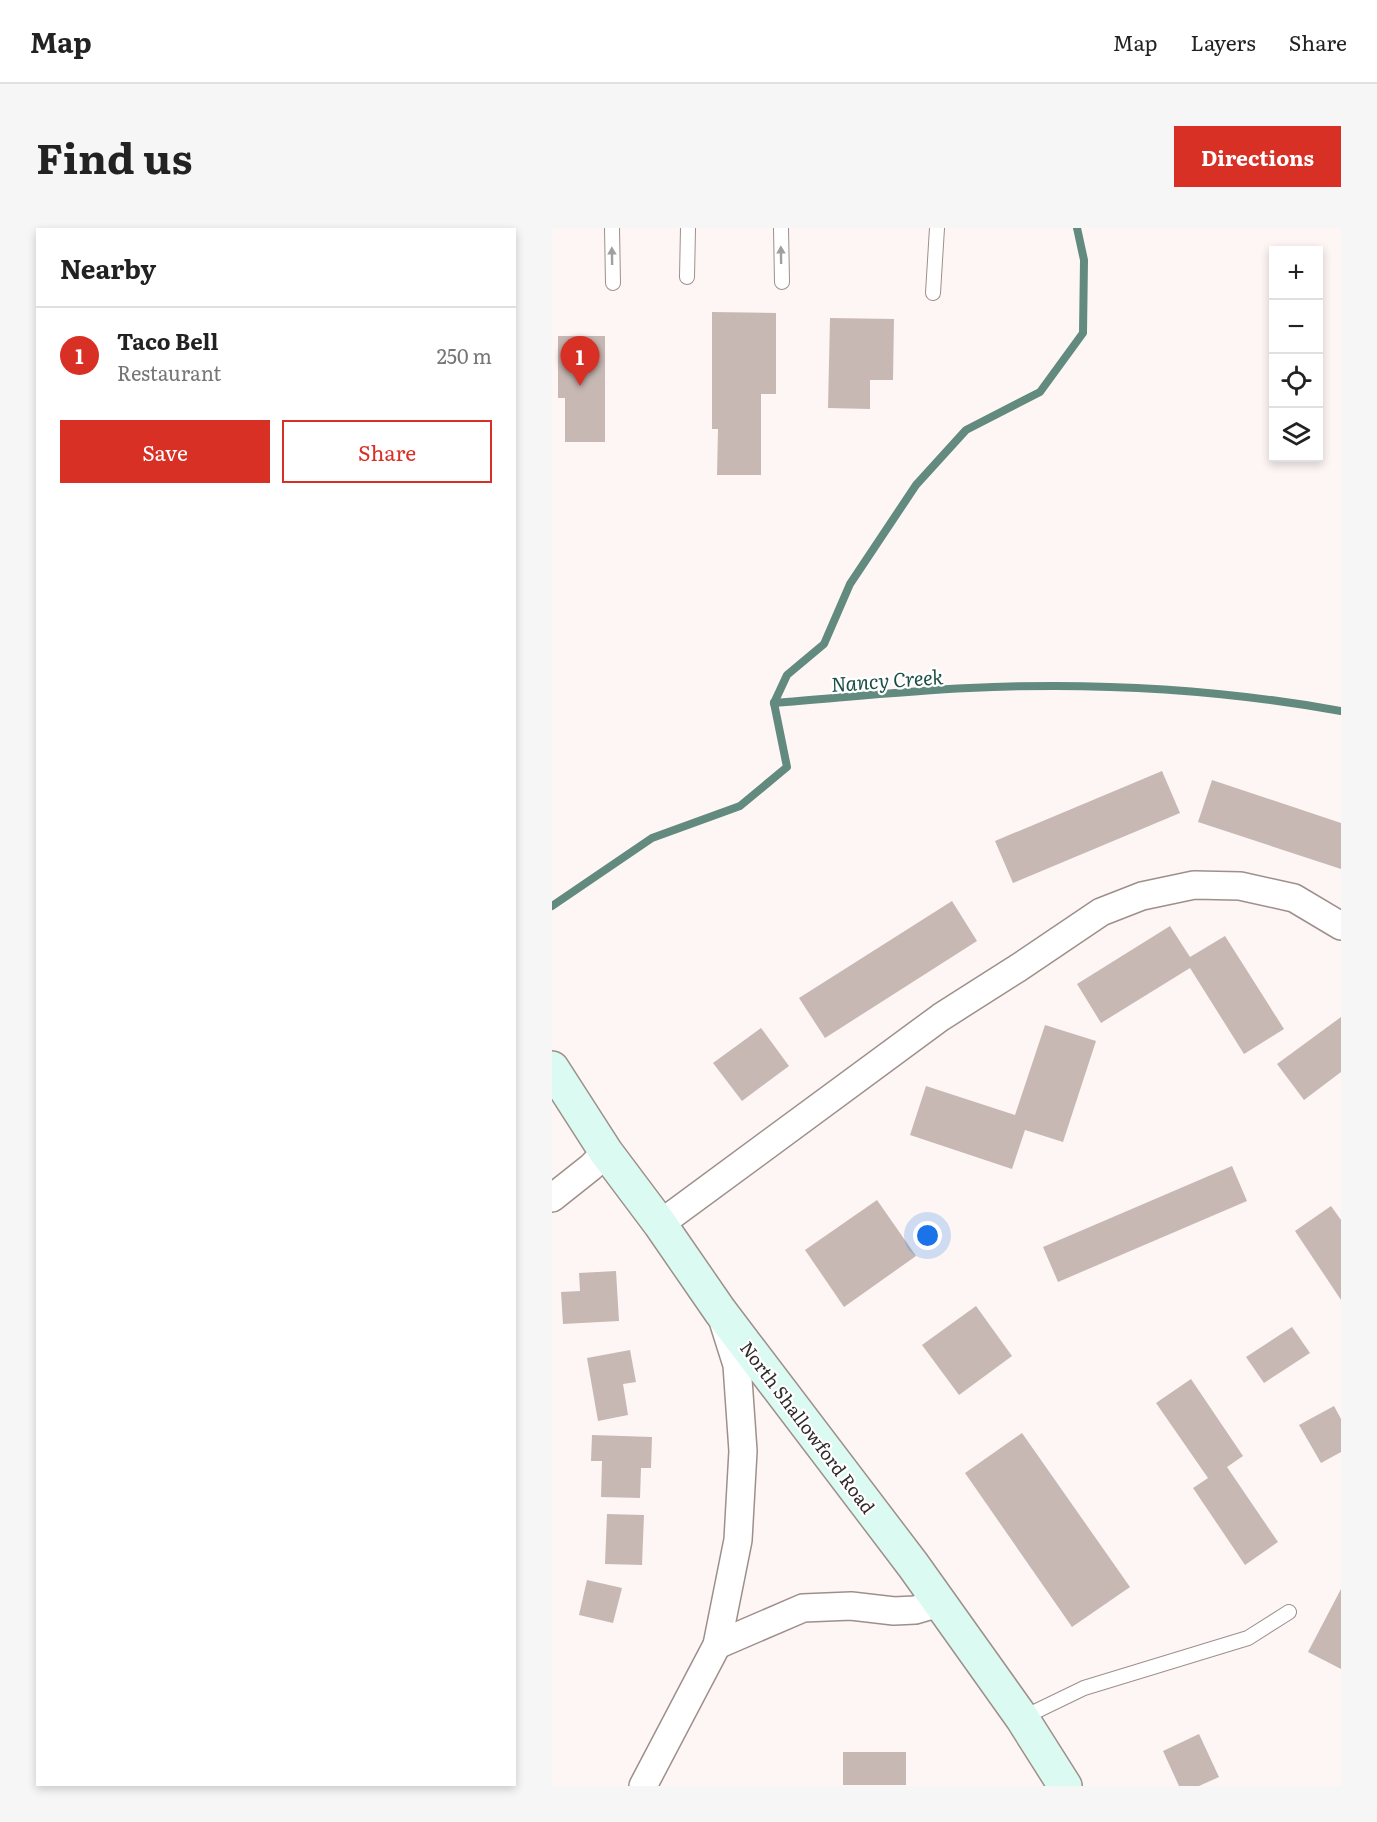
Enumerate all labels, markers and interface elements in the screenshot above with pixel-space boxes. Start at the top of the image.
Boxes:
text: Map [30,20,92,62]
text: Map [1113,26,1158,57]
text: Layers [1191,26,1256,57]
text: Share [1289,26,1347,57]
text: Find us [36,125,193,187]
button: Directions [1174,126,1341,187]
one-way arrow [777,245,786,264]
one-way arrow [608,246,617,265]
map controls [1269,246,1323,462]
button: + [1269,246,1323,300]
text: Nearby [60,248,156,287]
button: − [1269,300,1323,354]
text: Taco Bell [117,324,218,357]
pin: 1 [561,336,600,386]
text: 1 [75,340,84,370]
text: 250 m [437,340,492,370]
button: locate [1269,354,1323,408]
text: Restaurant [117,357,221,387]
button: layers [1269,408,1323,462]
button: Save [60,420,270,483]
button: Share [282,420,492,483]
water label: Nancy Creek [830,660,944,698]
your location [913,1221,942,1250]
street label: North Shallowford Road [734,1335,882,1519]

